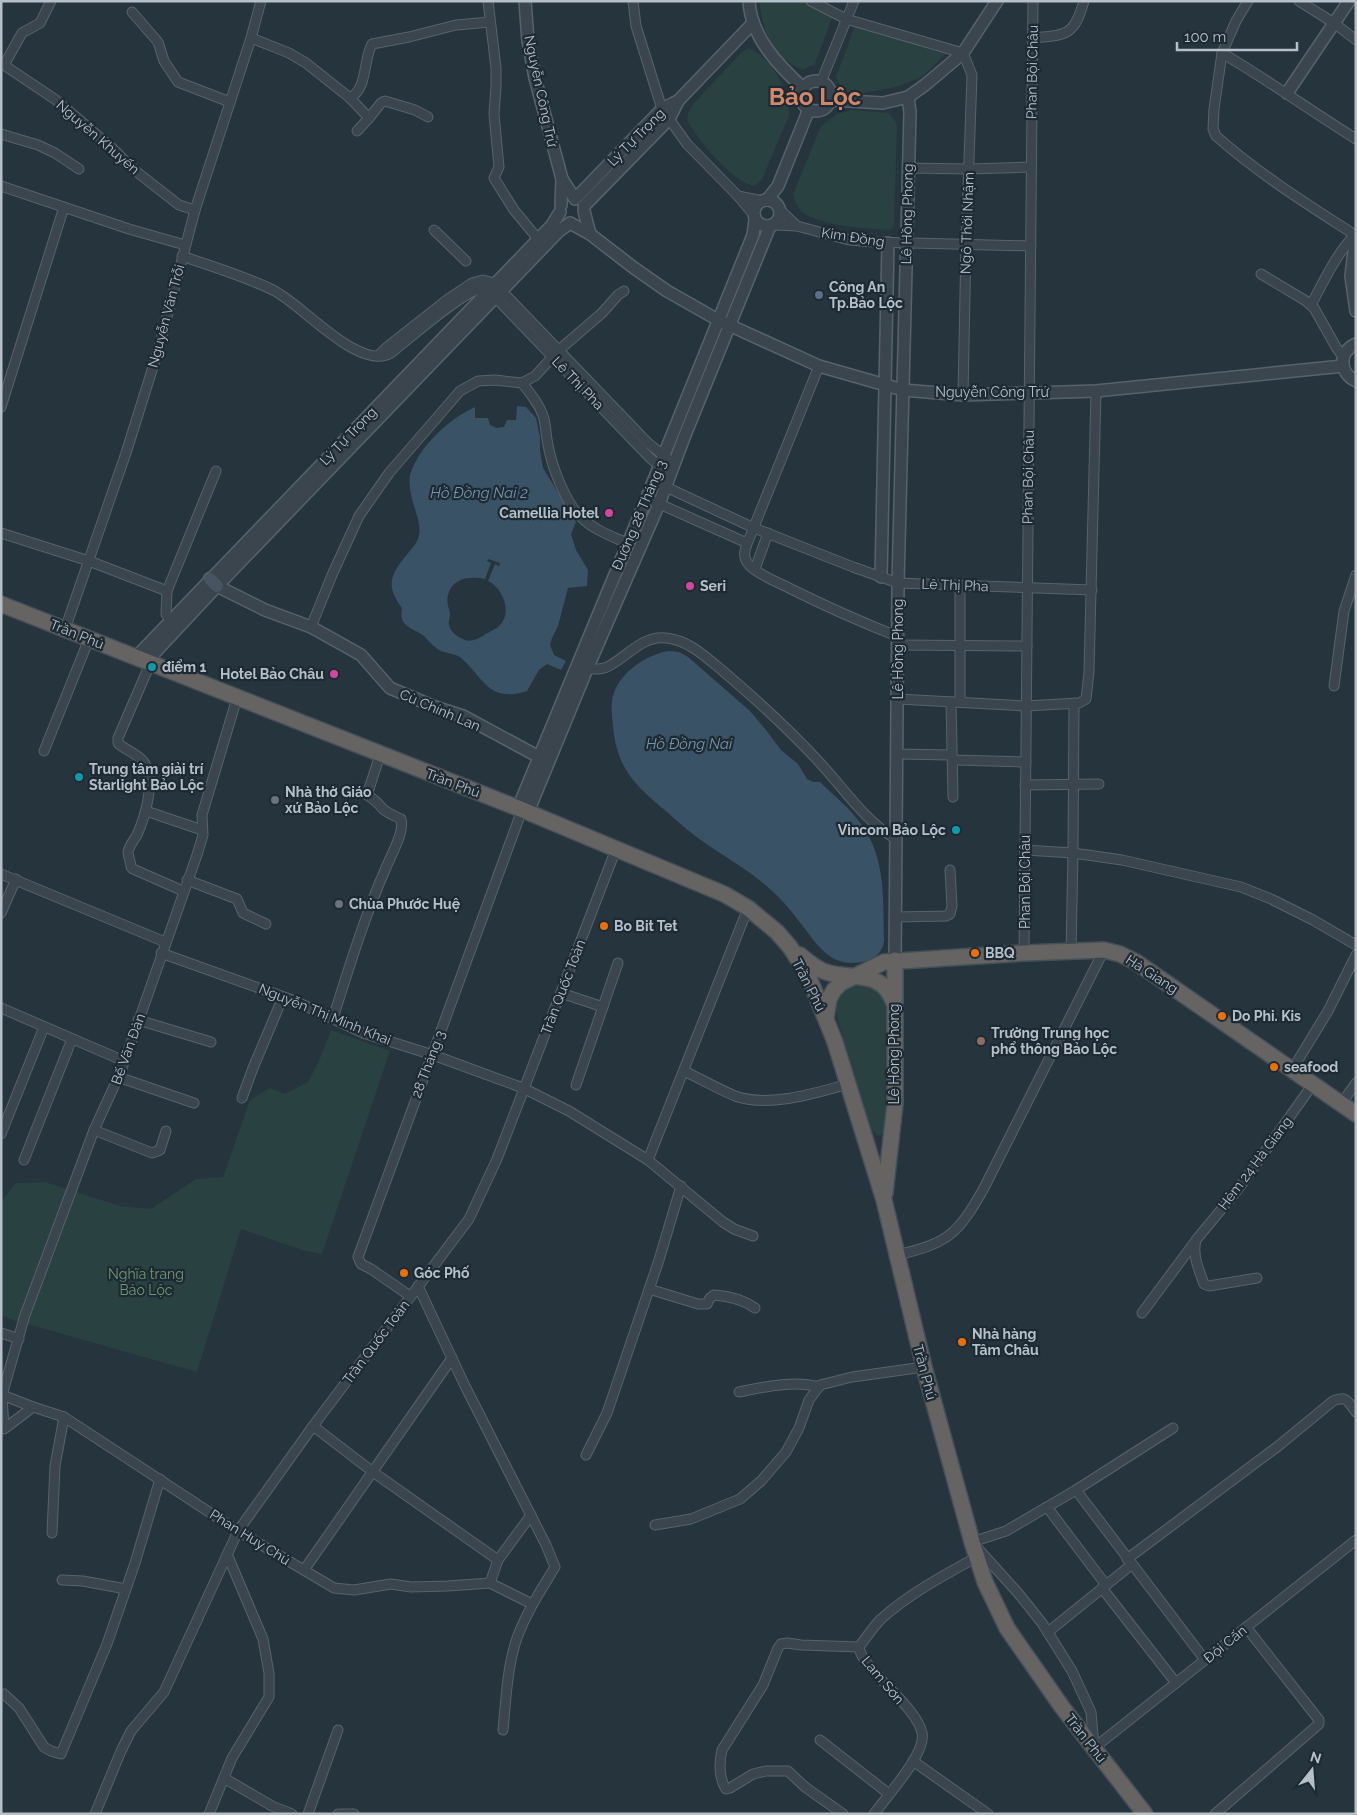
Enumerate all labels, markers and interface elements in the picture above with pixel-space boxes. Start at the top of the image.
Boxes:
scale bar [1177,20,1297,52]
street label: Phan Bội Châu [1023,25,1041,119]
text: 100 m [1184,28,1226,46]
street label: Nguyễn Công Trứ [521,34,561,149]
district label: Bảo Lộc [769,82,862,111]
street label: Nguyễn Khuyến [53,97,143,177]
street label: Lý Tự Trọng [604,105,668,169]
street label: Lê Hồng Phong [898,163,916,265]
street label: Ngô Thời Nhậm [957,172,977,274]
street label: Kim Đồng [820,224,886,250]
street label: Nguyễn Văn Trỗi [145,263,187,369]
place label: Công An Tp.Bảo Lộc [829,279,903,311]
marker: Công An Tp.Bảo Lộc [813,289,825,301]
street label: Lê Thị Pha [549,353,607,413]
street label: Nguyễn Công Trứ [935,384,1049,400]
street label: Lý Tự Trọng [316,404,380,468]
street label: Phan Bội Châu [1019,430,1037,524]
street label: Đường 28 Tháng 3 [609,458,669,572]
water label: Hồ Đồng Nai 2 [430,484,528,502]
place label: Camellia Hotel [499,505,600,521]
marker: Camellia Hotel [603,507,615,519]
street label: Lê Thị Pha [921,576,989,594]
place label: Seri [700,578,726,594]
marker: Seri [684,580,696,592]
street label: Lê Hồng Phong [890,599,906,699]
street label: Trần Phú [48,616,106,652]
place label: điểm 1 [162,659,206,675]
marker: điểm 1 [146,661,158,673]
place label: Hotel Bảo Châu [220,666,324,682]
marker: Hotel Bảo Châu [328,668,340,680]
street label: Cù Chính Lan [397,686,483,734]
water label: Hồ Đồng Nai [646,735,733,753]
place label: Trung tâm giải trí Starlight Bảo Lộc [89,761,204,793]
street label: Trần Phú [424,765,482,801]
marker: Trung tâm giải trí Starlight Bảo Lộc [73,771,85,783]
place label: Nhà thờ Giáo xứ Bảo Lộc [285,784,372,816]
marker: Nhà thờ Giáo xứ Bảo Lộc [269,794,281,806]
place label: Vincom Bảo Lộc [838,822,946,838]
marker: Vincom Bảo Lộc [950,824,962,836]
street label: Phan Bội Châu [1017,835,1033,929]
place label: Chùa Phước Huệ [349,896,461,912]
marker: Chùa Phước Huệ [333,898,345,910]
place label: Bo Bit Tet [614,918,678,934]
marker: Bo Bit Tet [598,920,610,932]
street label: Trần Quốc Toản [537,937,589,1037]
place label: BBQ [985,945,1015,961]
marker: BBQ [969,947,981,959]
street label: Hà Giang [1123,951,1181,997]
street label: Trần Phú [789,956,829,1014]
street label: Nguyễn Thị Minh Khai [257,980,393,1048]
street label: Lê Hồng Phong [886,1004,902,1104]
place label: Do Phi. Kis [1232,1008,1301,1024]
marker: Do Phi. Kis [1216,1010,1228,1022]
street label: Bế Văn Đàn [108,1011,148,1087]
place label: Trường Trung học phổ thông Bảo Lộc [991,1025,1117,1057]
street label: 28 Tháng 3 [408,1028,448,1100]
marker: Trường Trung học phổ thông Bảo Lộc [975,1035,987,1047]
place label: seafood [1284,1059,1338,1075]
marker: seafood [1268,1061,1280,1073]
street label: Hẻm 24 Hà Giang [1215,1113,1295,1213]
place label: Góc Phố [414,1265,470,1281]
park label: Nghĩa trang Bảo Lộc [108,1266,184,1298]
marker: Góc Phố [398,1267,410,1279]
street label: Trần Quốc Toản [339,1297,413,1387]
place label: Nhà hàng Tâm Châu [972,1326,1039,1358]
marker: Nhà hàng Tâm Châu [956,1336,968,1348]
street label: Trần Phú [910,1343,940,1401]
street label: Phan Huy Chú [207,1506,293,1568]
street label: Đội Cấn [1200,1622,1250,1666]
street label: Lam Sơn [858,1653,908,1707]
street label: Trần Phú [1062,1711,1110,1765]
north arrow [1287,1745,1337,1795]
text: N [1308,1748,1323,1767]

